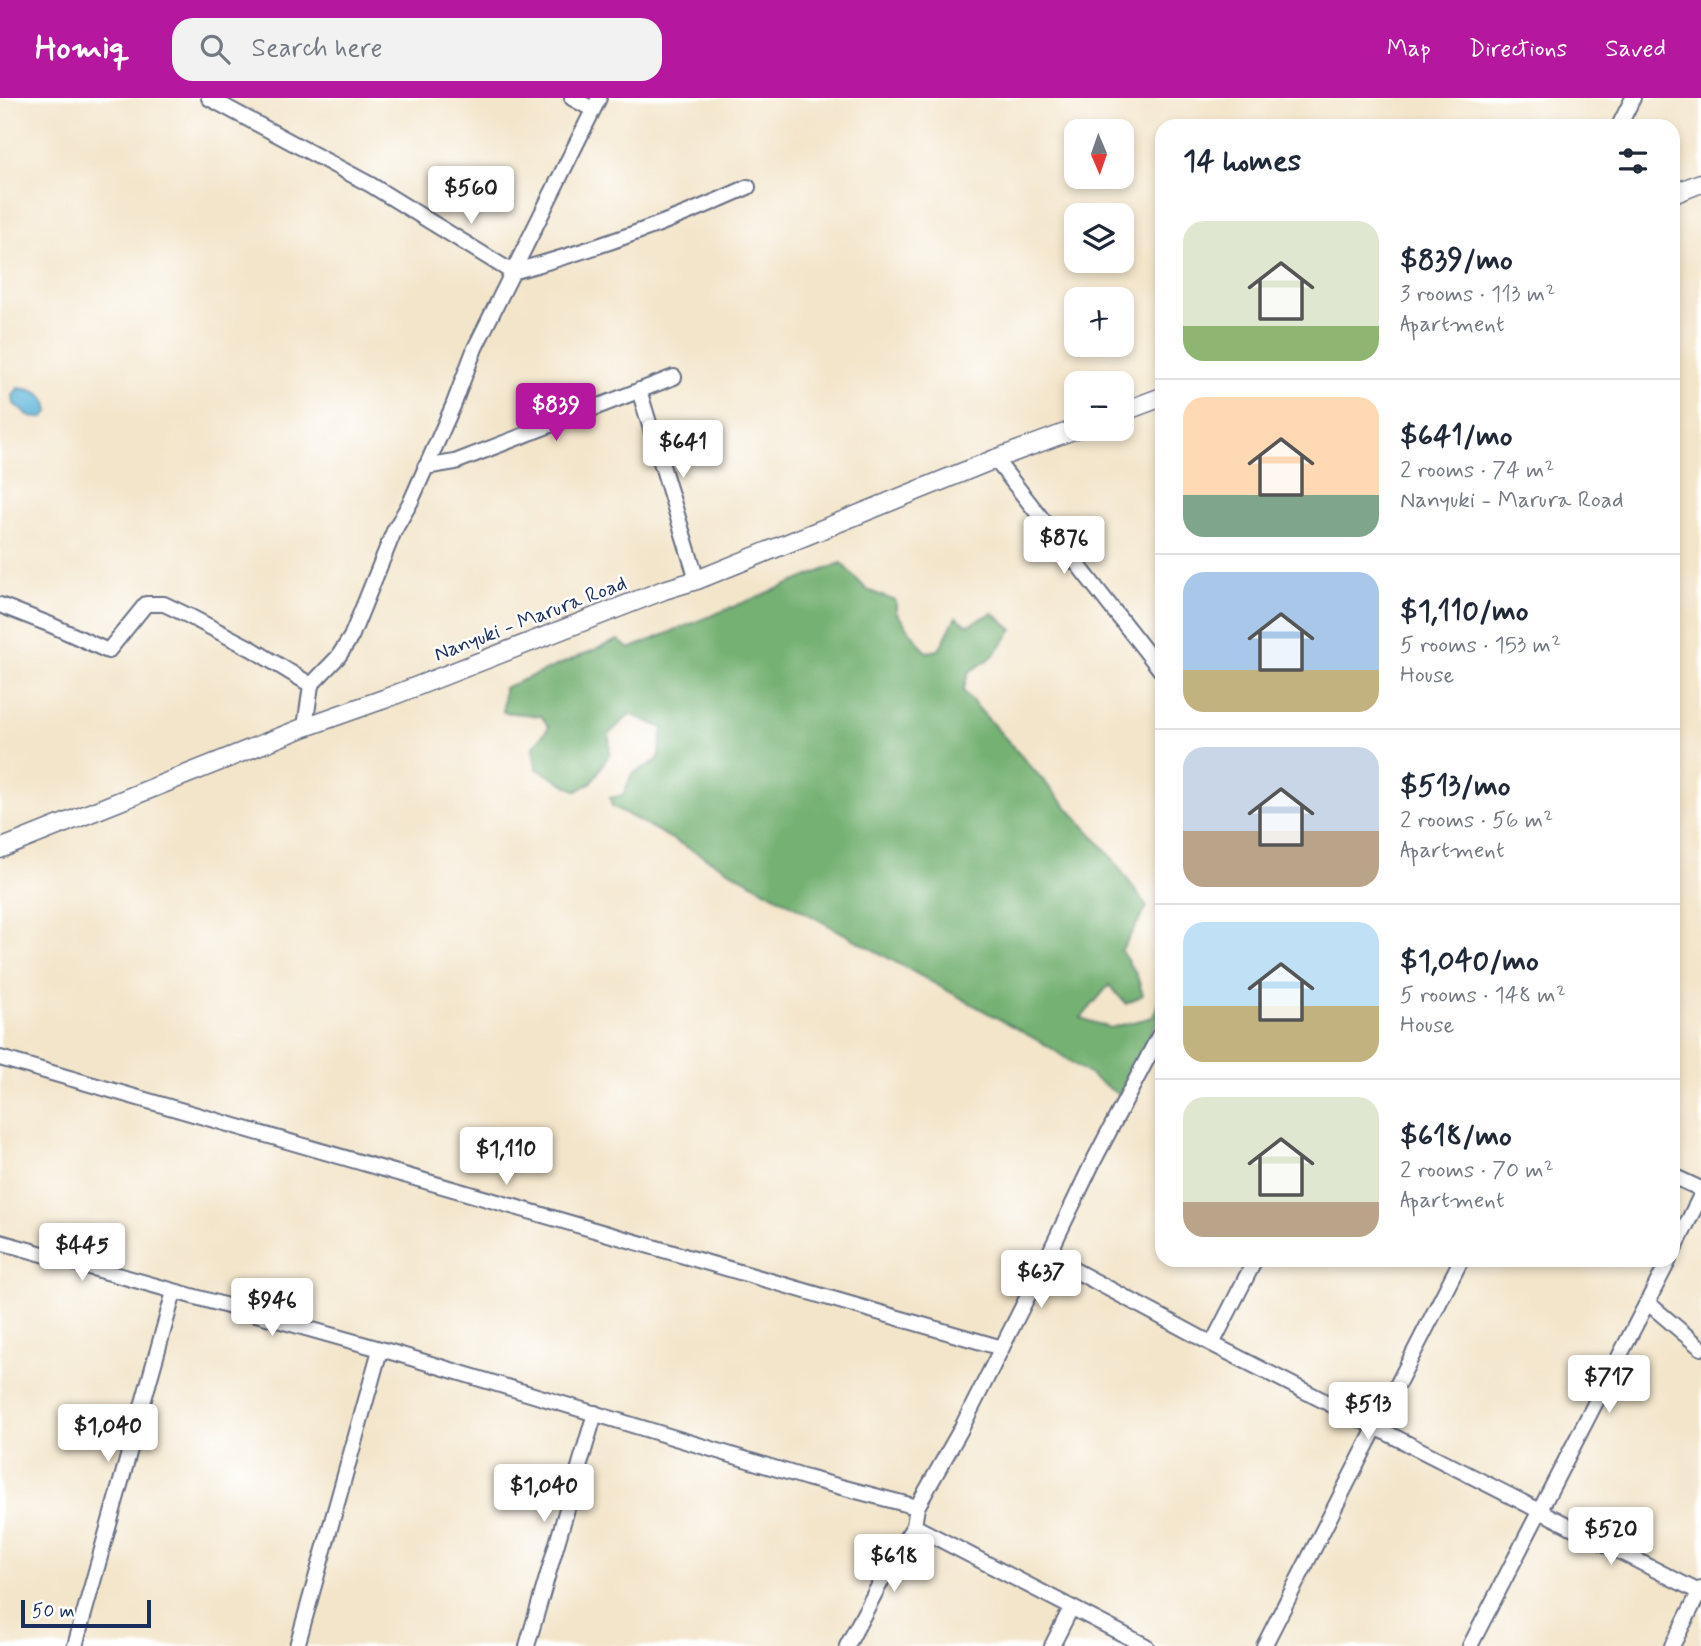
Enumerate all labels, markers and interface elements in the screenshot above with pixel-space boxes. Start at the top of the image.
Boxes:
search box [172,18,662,81]
text: Homiq [35,27,130,71]
icon: search [196,30,234,68]
text: Search here [252,32,382,66]
text: Map [1387,34,1431,65]
text: Directions [1469,34,1567,65]
text: Saved [1605,34,1666,65]
north arrow [1064,119,1134,189]
map controls [1064,119,1134,441]
text: 14 homes [1183,142,1301,181]
icon: filters [1614,142,1652,180]
pin: $560 [430,166,512,226]
text: $560 [444,174,498,204]
button: layers [1064,203,1134,273]
text: $839/mo [1400,241,1513,280]
icon: home [1239,249,1323,333]
text: 3 rooms · 113 m² [1400,280,1555,310]
button: + [1064,287,1134,357]
text: Apartment [1400,310,1505,340]
button: − [1064,371,1134,441]
pin: $839 [515,384,597,443]
text: $839 [532,391,580,421]
text: $641/mo [1400,417,1513,456]
pin: $641 [642,420,724,480]
icon: home [1239,425,1323,509]
text: $641 [659,428,707,458]
text: 2 rooms · 74 m² [1400,456,1555,486]
text: Nanyuki - Marura Road [1400,486,1624,516]
pin: $876 [1023,517,1105,576]
text: $876 [1040,524,1088,554]
street label: Nanyuki - Marura Road [430,569,631,669]
text: $1,110/mo [1400,592,1529,631]
icon: home [1239,600,1323,684]
text: 5 rooms · 153 m² [1400,631,1561,661]
text: House [1400,661,1454,691]
text: $513/mo [1400,767,1511,806]
icon: home [1239,775,1323,859]
text: 2 rooms · 56 m² [1400,806,1553,836]
text: Apartment [1400,836,1505,866]
text: $1,040/mo [1400,942,1539,981]
icon: home [1239,950,1323,1034]
text: 5 rooms · 148 m² [1400,981,1566,1011]
text: House [1400,1011,1454,1041]
text: $618/mo [1400,1117,1512,1156]
icon: home [1239,1125,1323,1209]
pin: $1,110 [449,1128,563,1187]
text: $1,110 [476,1135,536,1165]
text: 2 rooms · 70 m² [1400,1156,1554,1186]
text: Apartment [1400,1186,1505,1216]
pin: $445 [41,1224,123,1283]
text: $445 [55,1231,109,1261]
pin: $637 [1000,1250,1082,1310]
text: $637 [1017,1258,1065,1288]
pin: $946 [231,1278,313,1338]
text: $946 [247,1286,297,1316]
pin: $717 [1568,1356,1650,1415]
text: $717 [1584,1363,1634,1393]
pin: $513 [1327,1382,1409,1442]
text: $513 [1345,1390,1391,1420]
pin: $1,040 [51,1404,165,1464]
text: $1,040 [74,1412,142,1442]
pin: $1,040 [487,1464,601,1524]
text: $1,040 [510,1472,578,1502]
pin: $520 [1570,1508,1652,1567]
text: $520 [1584,1515,1638,1545]
pin: $618 [853,1534,935,1594]
text: $618 [870,1542,918,1572]
scale bar [21,1597,150,1629]
text: 50 m [32,1599,75,1624]

